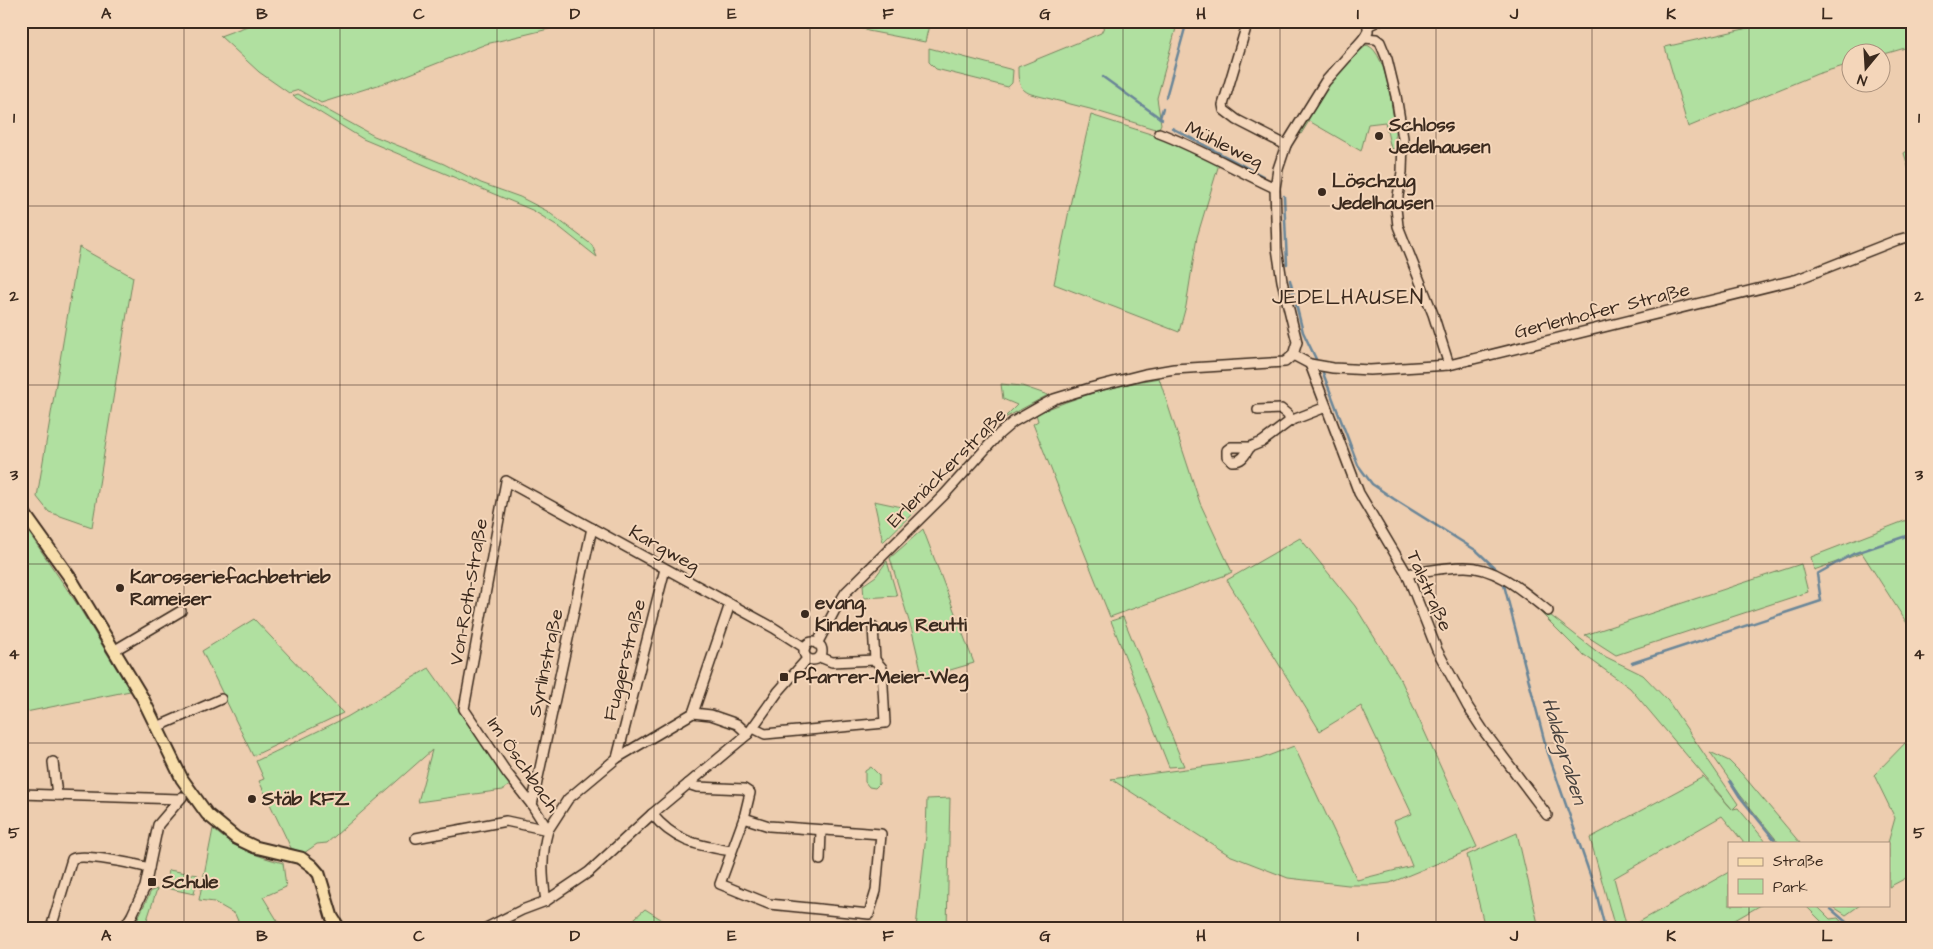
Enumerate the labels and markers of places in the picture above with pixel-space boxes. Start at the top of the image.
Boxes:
place label: Schloss Jedelhausen [1388,112,1491,161]
marker: Schloss Jedelhausen [1373,130,1385,142]
place label: Löschzug Jedelhausen [1331,168,1434,217]
marker: Löschzug Jedelhausen [1316,186,1328,198]
place label: Karosseriefachbetrieb Rameiser [130,564,331,613]
marker: Karosseriefachbetrieb Rameiser [114,582,126,594]
place label: evang. Kinderhaus Reutti [815,590,967,639]
marker: evang. Kinderhaus Reutti [799,608,811,620]
place label: Pfarrer-Meier-Weg [794,664,968,692]
marker: Pfarrer-Meier-Weg [778,671,790,683]
place label: Stäb KFZ [261,786,349,813]
marker: Stäb KFZ [246,793,258,805]
place label: Schule [161,869,219,896]
marker: Schule [146,876,158,888]

